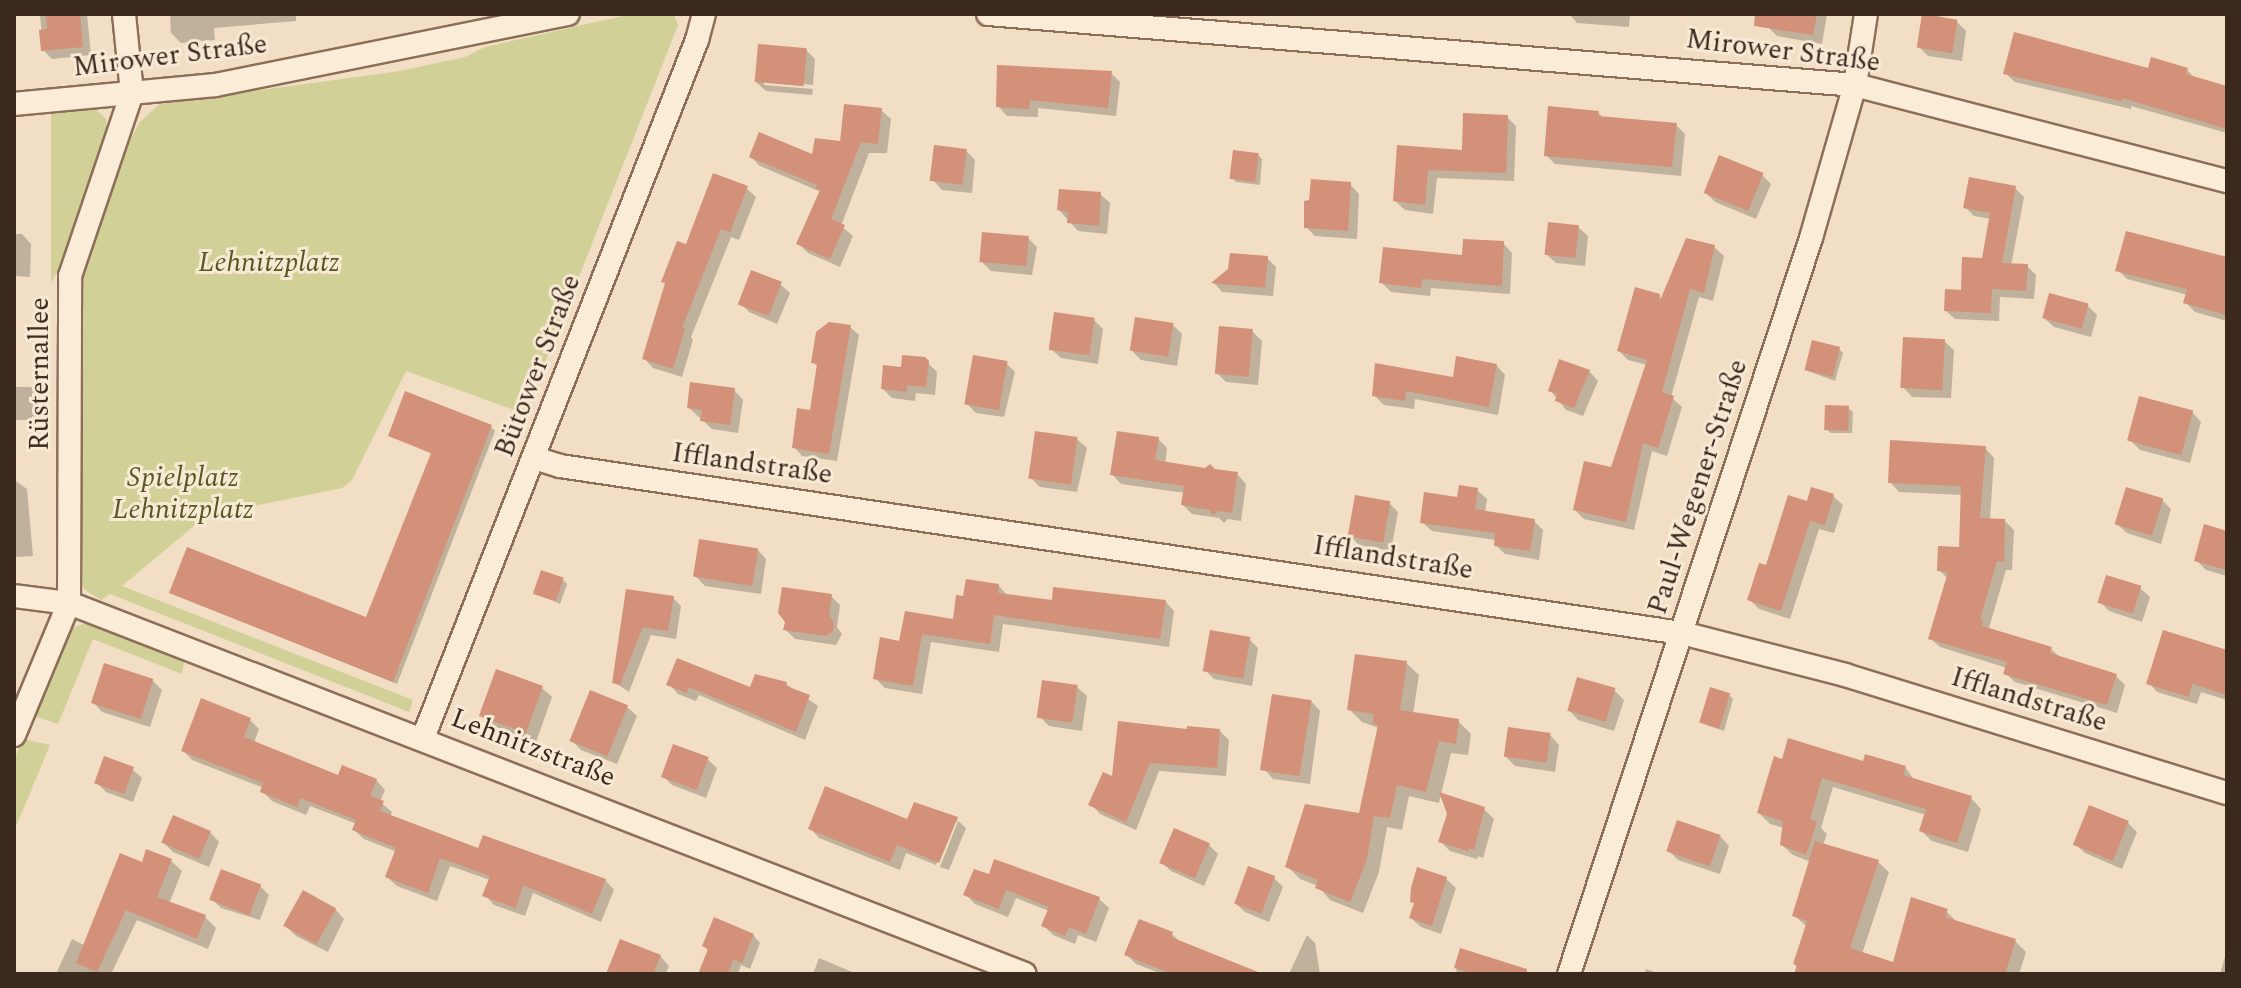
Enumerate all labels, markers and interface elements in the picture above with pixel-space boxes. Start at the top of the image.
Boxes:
street label: Mirower Straße [1684,22,1882,80]
street label: Mirower Straße [71,27,269,85]
park label: Lehnitzplatz [198,246,340,280]
street label: Bütower Straße [488,270,588,462]
street label: Rüsternallee [23,297,57,451]
street label: Paul-Wegener-Straße [1641,355,1755,619]
street label: Ifflandstraße [670,436,834,492]
park label: Spielplatz Lehnitzplatz [112,461,254,527]
street label: Ifflandstraße [1311,529,1475,587]
street label: Ifflandstraße [1947,660,2111,740]
street label: Lehnitzstraße [446,701,620,795]

